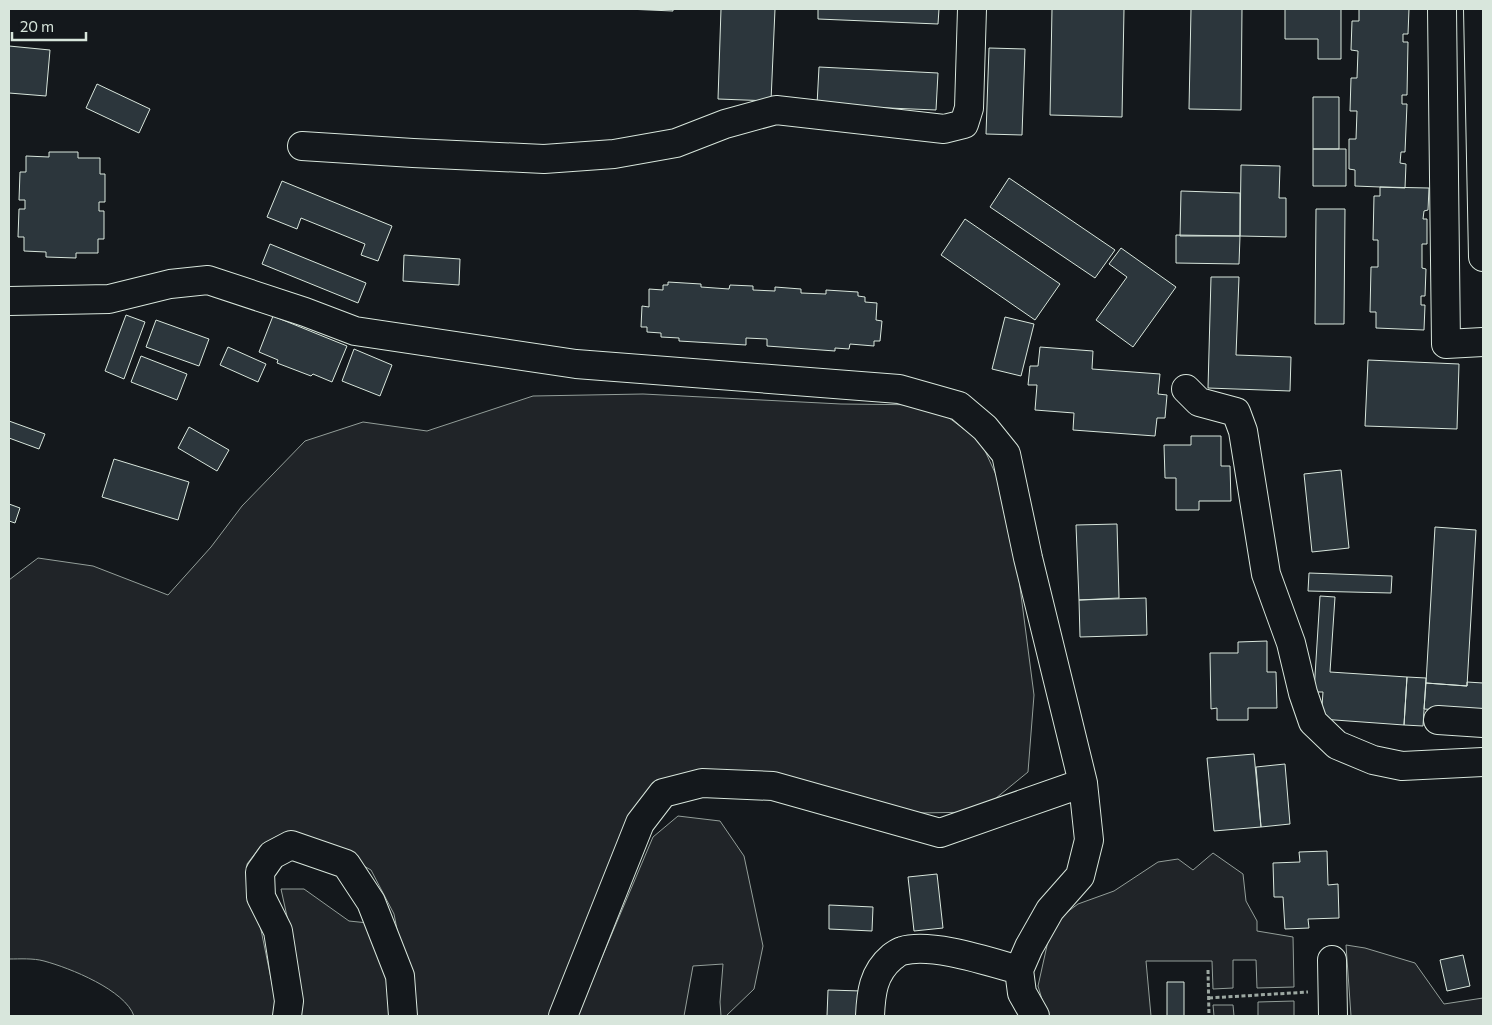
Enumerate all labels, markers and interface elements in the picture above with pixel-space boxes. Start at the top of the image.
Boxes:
scale bar [12,10,86,42]
text: 20 m [20,17,54,35]

